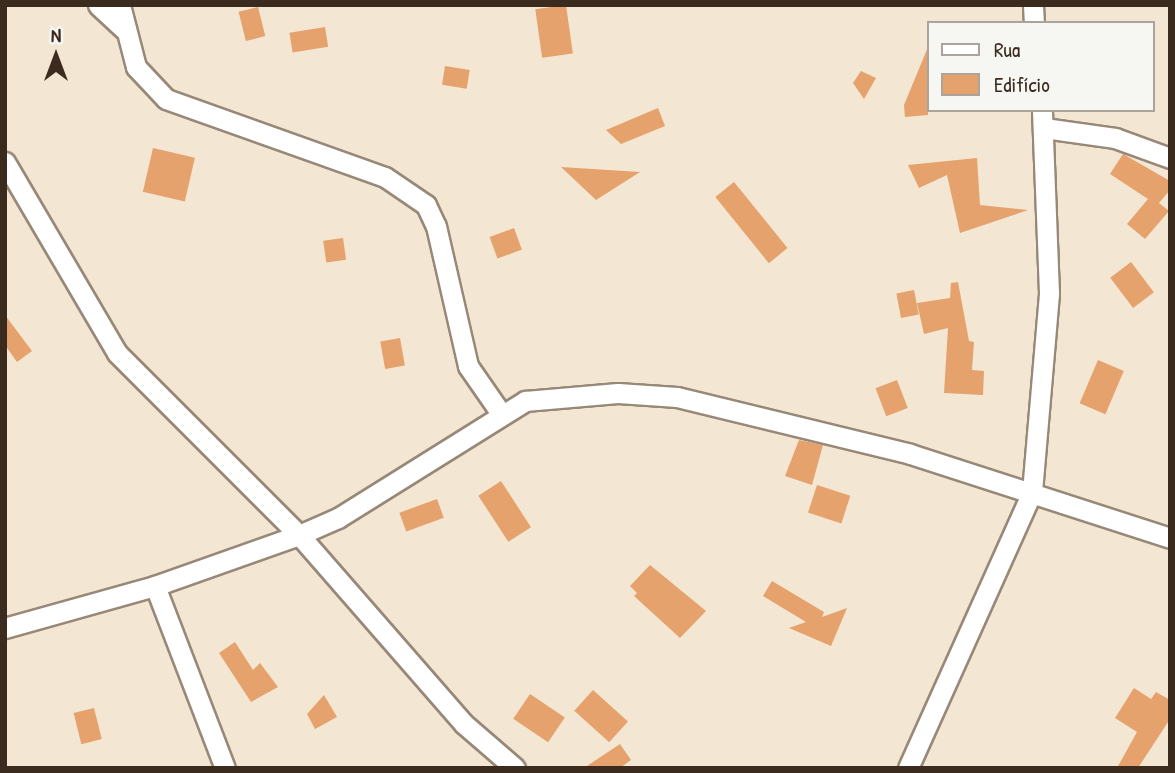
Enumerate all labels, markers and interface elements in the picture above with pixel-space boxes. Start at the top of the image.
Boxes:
north arrow [21,21,91,91]
legend [926,21,1154,112]
text: N [51,22,61,48]
text: Rua [994,35,1020,64]
text: Edifício [994,70,1050,99]

